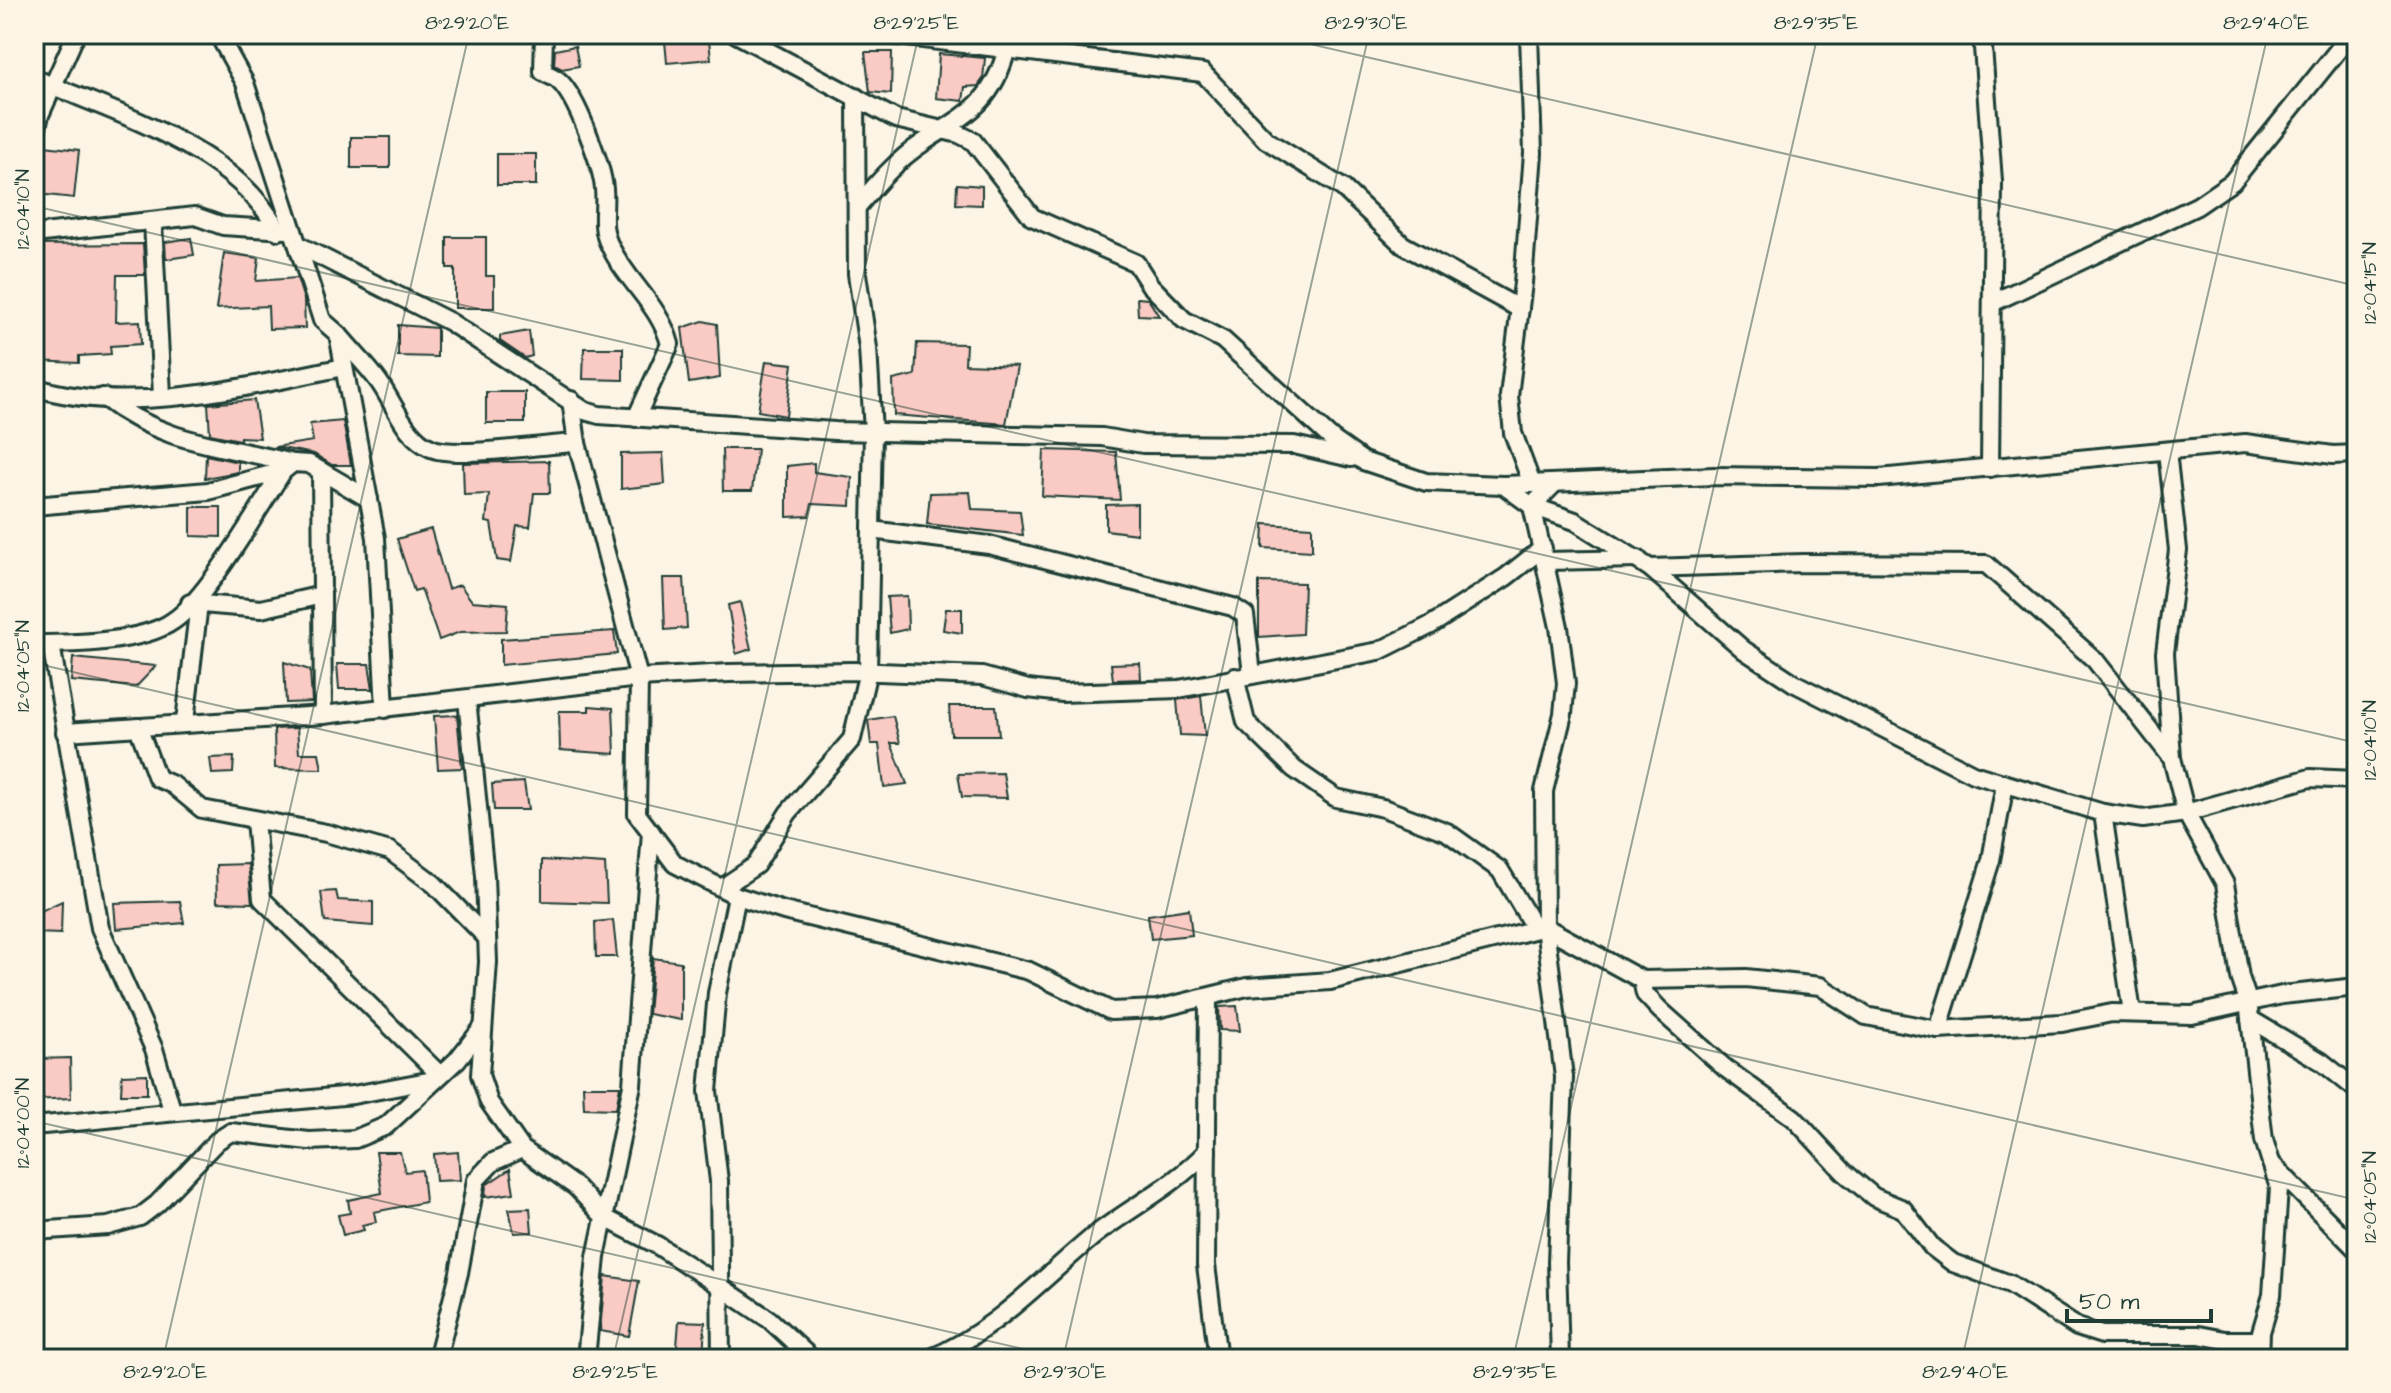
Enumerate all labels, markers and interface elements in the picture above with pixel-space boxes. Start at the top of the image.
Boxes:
text: 8°29'20"E [425,9,509,37]
text: 8°29'25"E [873,9,959,37]
text: 8°29'30"E [1325,9,1408,37]
text: 8°29'35"E [1774,9,1858,37]
text: 8°29'40"E [2223,9,2309,37]
text: 12°04'10"N [9,169,37,249]
text: 12°04'15"N [2356,242,2384,324]
text: 12°04'05"N [9,620,37,712]
text: 12°04'10"N [2356,700,2384,780]
text: 12°04'00"N [9,1078,37,1168]
text: 12°04'05"N [2356,1151,2384,1243]
scale bar [2067,1273,2211,1323]
text: 50 m [2079,1285,2140,1319]
text: 8°29'20"E [123,1358,207,1386]
text: 8°29'25"E [572,1358,658,1386]
text: 8°29'30"E [1024,1358,1107,1386]
text: 8°29'35"E [1473,1358,1557,1386]
text: 8°29'40"E [1922,1358,2008,1386]

